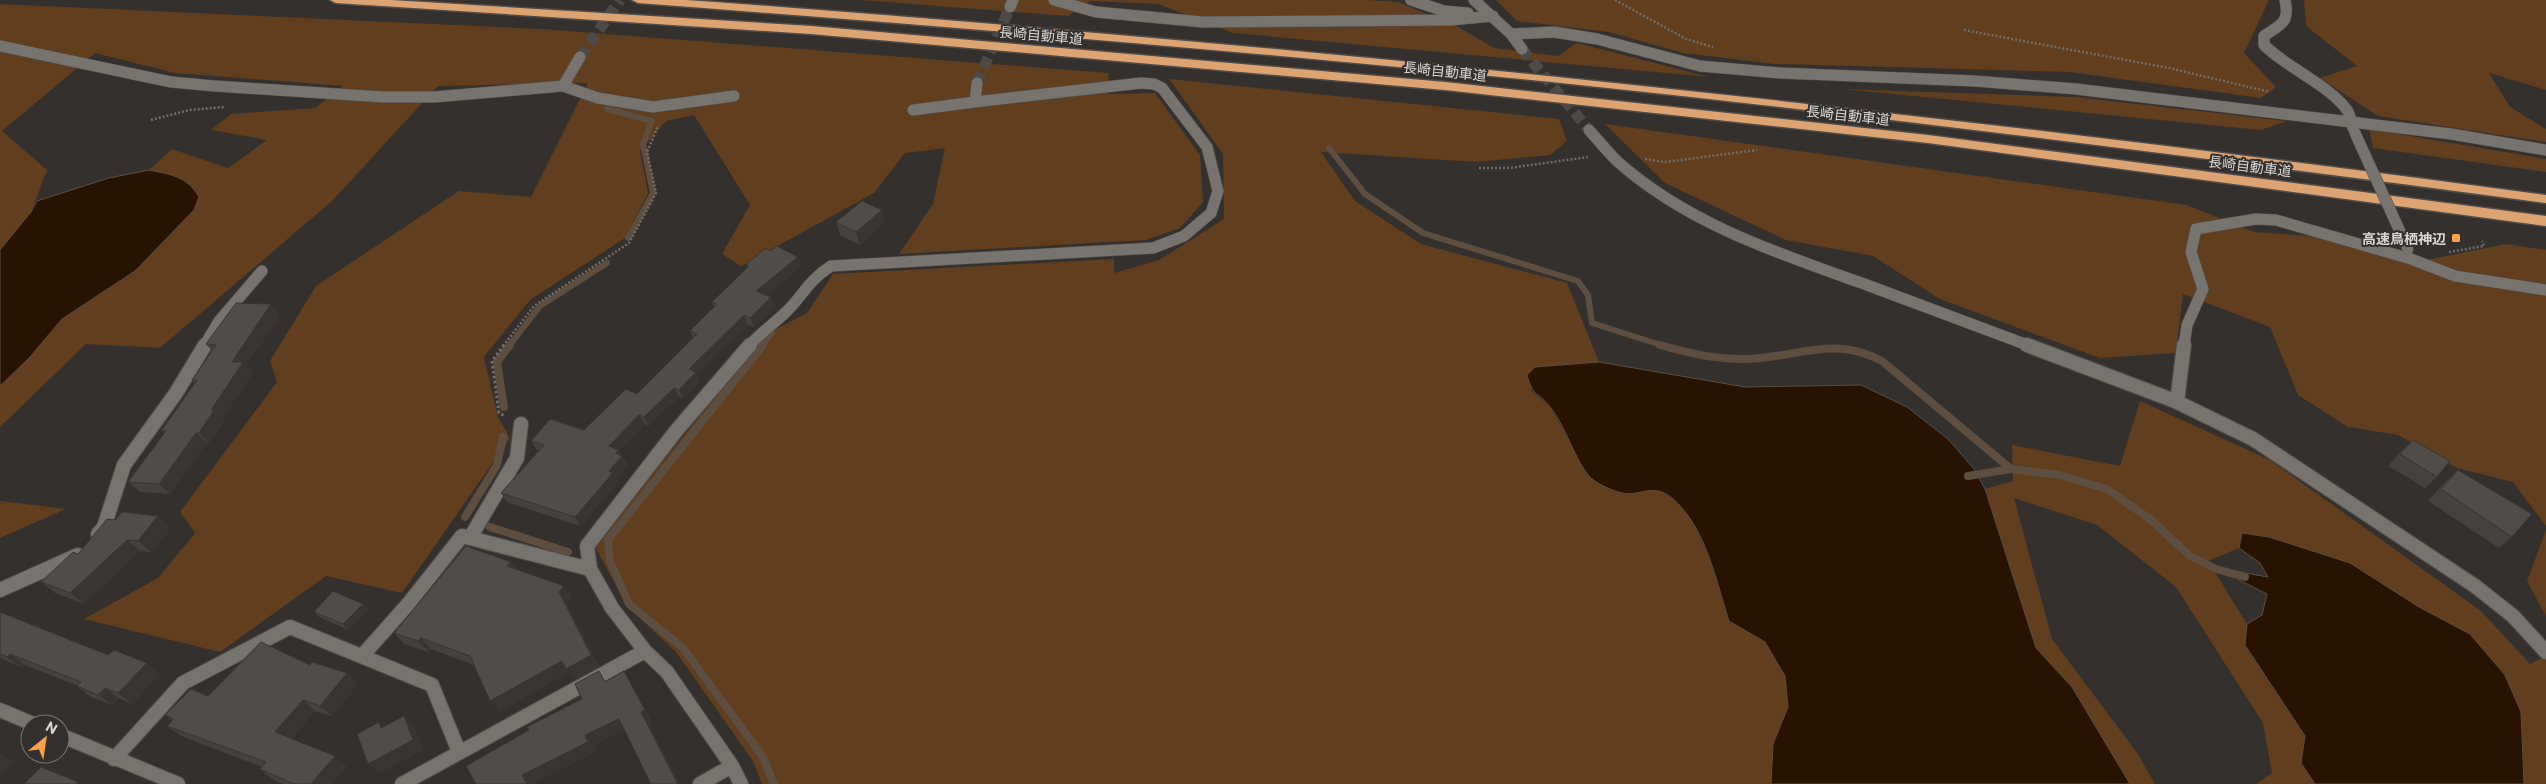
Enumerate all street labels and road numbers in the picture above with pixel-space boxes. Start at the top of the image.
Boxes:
street label: 長崎自動車道 [998,23,1084,47]
street label: 長崎自動車道 [1402,58,1488,84]
street label: 長崎自動車道 [1805,102,1891,128]
street label: 長崎自動車道 [2207,152,2293,180]

